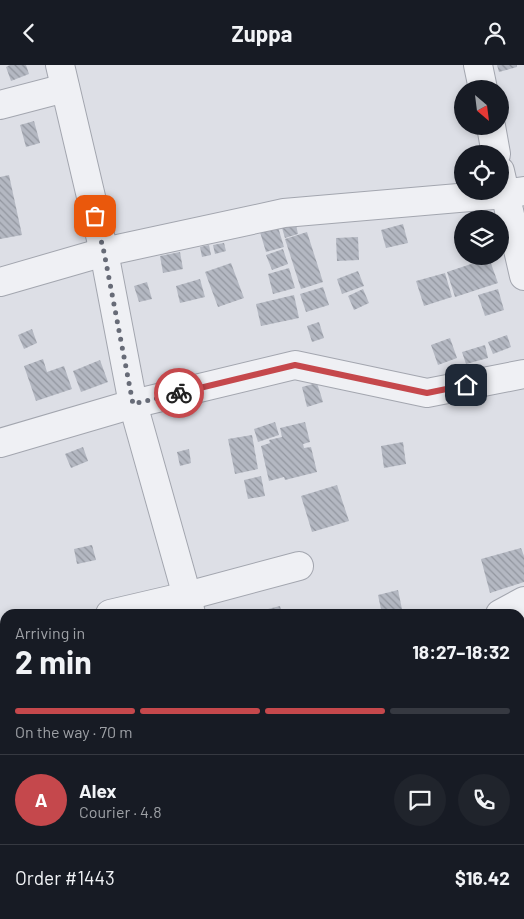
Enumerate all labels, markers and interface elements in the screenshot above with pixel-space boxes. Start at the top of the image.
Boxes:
icon: back [15,19,43,47]
icon: person [481,19,509,47]
text: Zuppa [232,20,292,46]
north arrow [454,80,509,135]
map controls [454,80,509,265]
button: locate [454,145,509,200]
pin [74,195,116,237]
icon: bag [81,202,109,230]
button: layers [454,210,509,265]
pin [445,364,487,406]
courier [154,368,204,418]
icon: home [452,371,480,399]
icon: bike [165,379,193,407]
text: Arriving in [15,623,85,642]
text: 18:27–18:32 [412,640,510,663]
text: 2 min [15,642,92,680]
text: On the way · 70 m [15,722,132,741]
button: chat [394,774,446,826]
button: phone [458,774,510,826]
text: Alex [79,779,117,802]
text: A [35,788,47,811]
text: Courier · 4.8 [79,802,162,821]
text: Order #1443 [15,866,115,889]
text: $16.42 [455,866,510,889]

